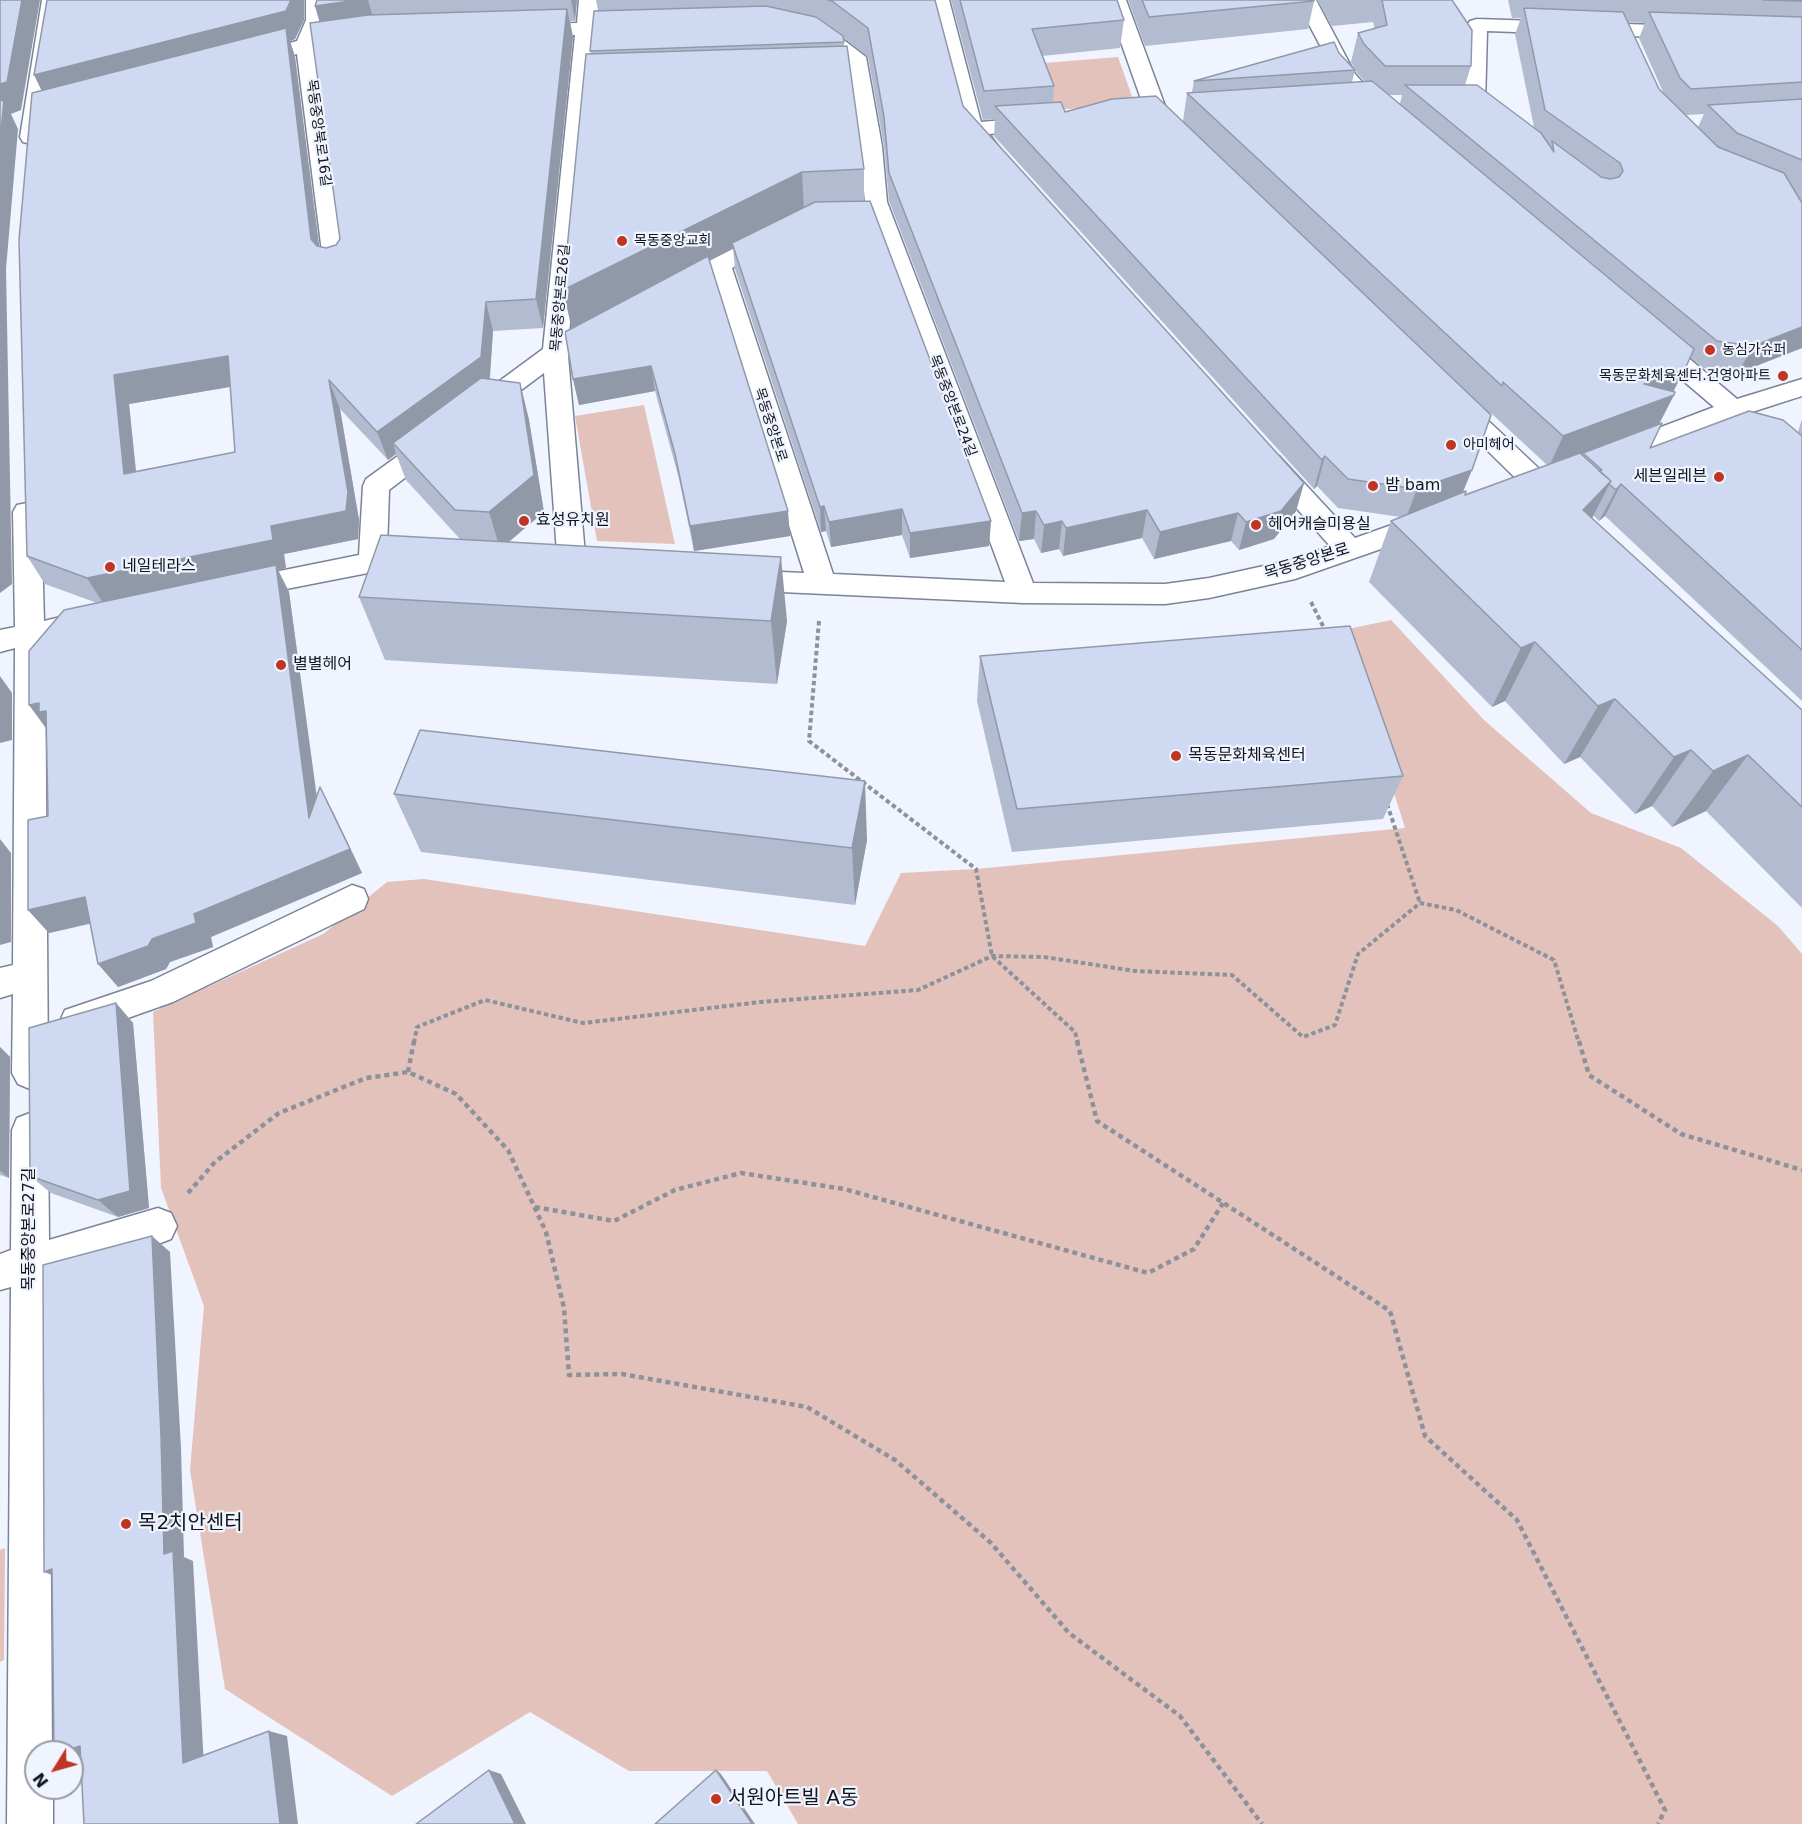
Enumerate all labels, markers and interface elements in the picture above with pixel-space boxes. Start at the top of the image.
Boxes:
street label: 목동중앙북로16길 [302,78,334,188]
place label: 목동중앙교회 [634,233,711,249]
marker: 목동중앙교회 [615,234,629,248]
street label: 목동중앙본로26길 [548,243,574,353]
place label: 농심가슈퍼 [1722,342,1786,358]
marker: 농심가슈퍼 [1703,343,1717,357]
street label: 목동중앙본로24길 [925,353,979,459]
place label: 목동문화체육센터.건영아파트 [1599,368,1771,384]
marker: 목동문화체육센터.건영아파트 [1776,369,1790,383]
street label: 목동중앙본로 [750,386,790,464]
place label: 아미헤어 [1463,437,1515,453]
marker: 아미헤어 [1444,438,1458,452]
place label: 세븐일레븐 [1633,467,1707,487]
marker: 세븐일레븐 [1712,470,1726,484]
place label: 밤 bam [1385,476,1440,496]
marker: 밤 bam [1366,479,1380,493]
place label: 효성유치원 [536,511,610,531]
marker: 효성유치원 [517,514,531,528]
place label: 헤어캐슬미용실 [1268,515,1371,535]
marker: 헤어캐슬미용실 [1249,518,1263,532]
street label: 목동중앙본로 [1262,540,1352,584]
place label: 네일테라스 [122,557,196,577]
marker: 네일테라스 [103,560,117,574]
place label: 별별헤어 [293,655,352,675]
marker: 별별헤어 [274,658,288,672]
place label: 목동문화체육센터 [1188,746,1306,766]
marker: 목동문화체육센터 [1169,749,1183,763]
street label: 목동중앙본로27길 [20,1167,40,1291]
place label: 목2치안센터 [138,1512,243,1536]
marker: 목2치안센터 [119,1517,133,1531]
north arrow [24,1740,84,1800]
text: N [29,1769,52,1791]
place label: 서원아트빌 A동 [728,1787,858,1811]
marker: 서원아트빌 A동 [709,1792,723,1806]

